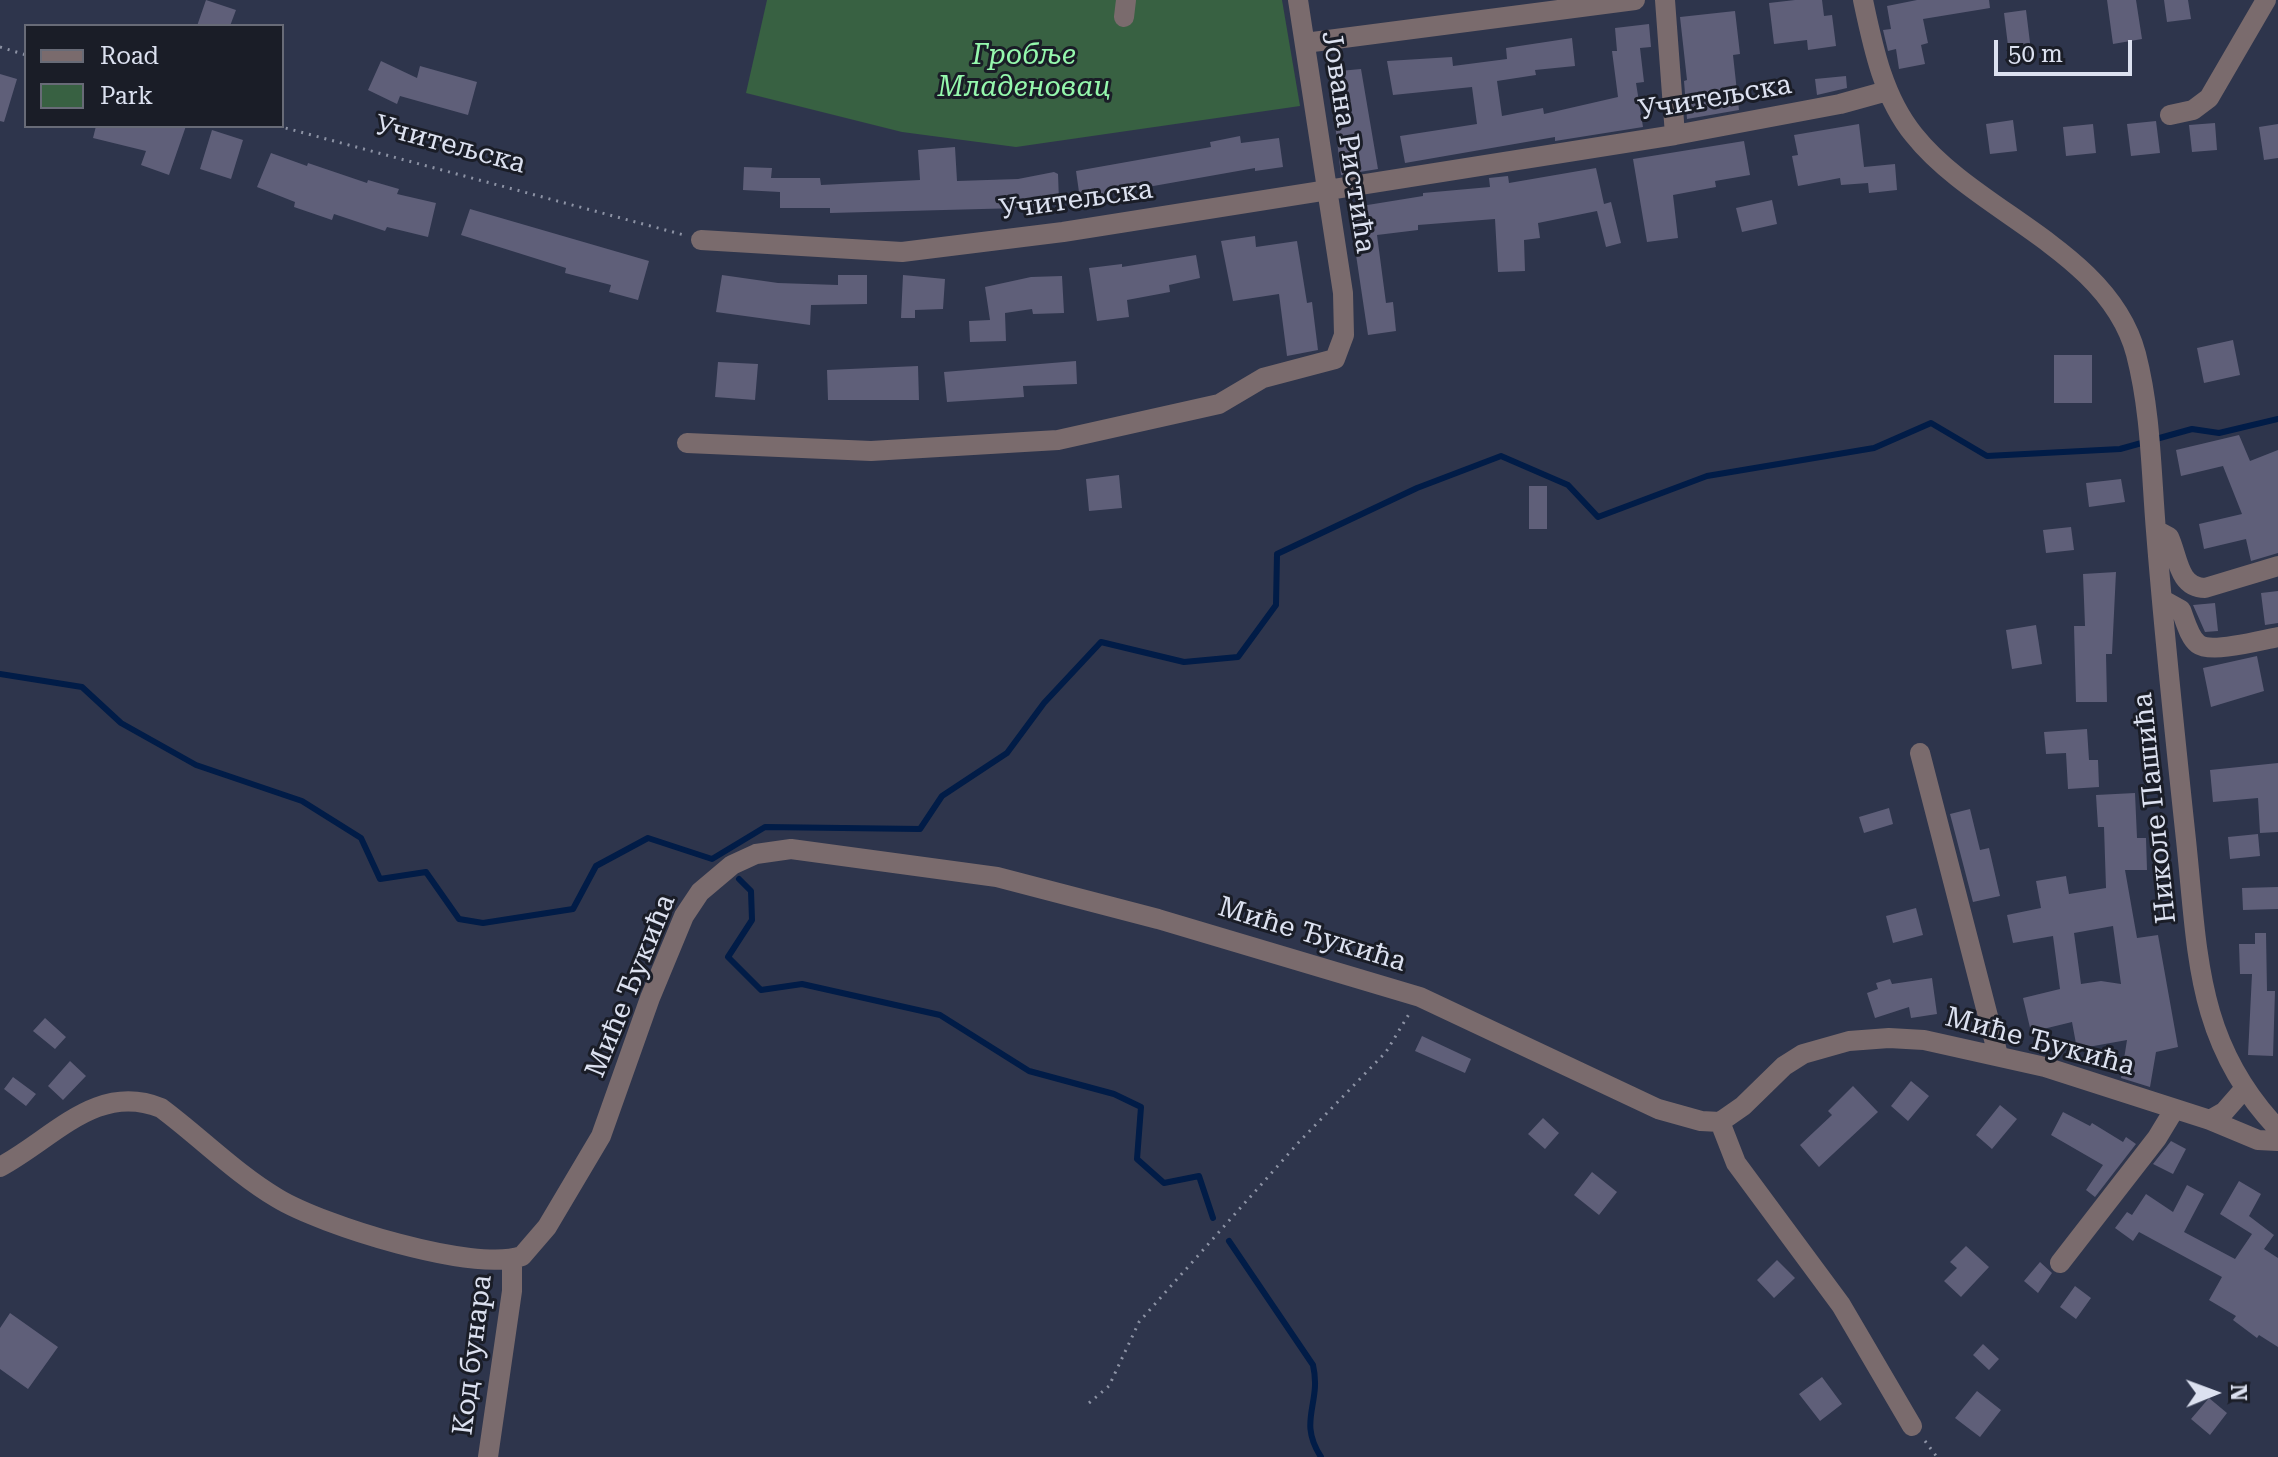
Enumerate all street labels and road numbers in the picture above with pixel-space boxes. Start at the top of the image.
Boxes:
street label: Јована Ристића [1314,29,1382,255]
street label: Учитељска [1636,68,1794,128]
street label: Учитељска [371,109,529,181]
street label: Учитељска [997,173,1155,227]
street label: Николе Пашића [2126,691,2184,925]
street label: Миће Ђукића [579,889,683,1083]
street label: Миће Ђукића [1214,890,1410,980]
street label: Миће Ђукића [1942,1001,2138,1083]
street label: Код бунара [446,1273,500,1437]

